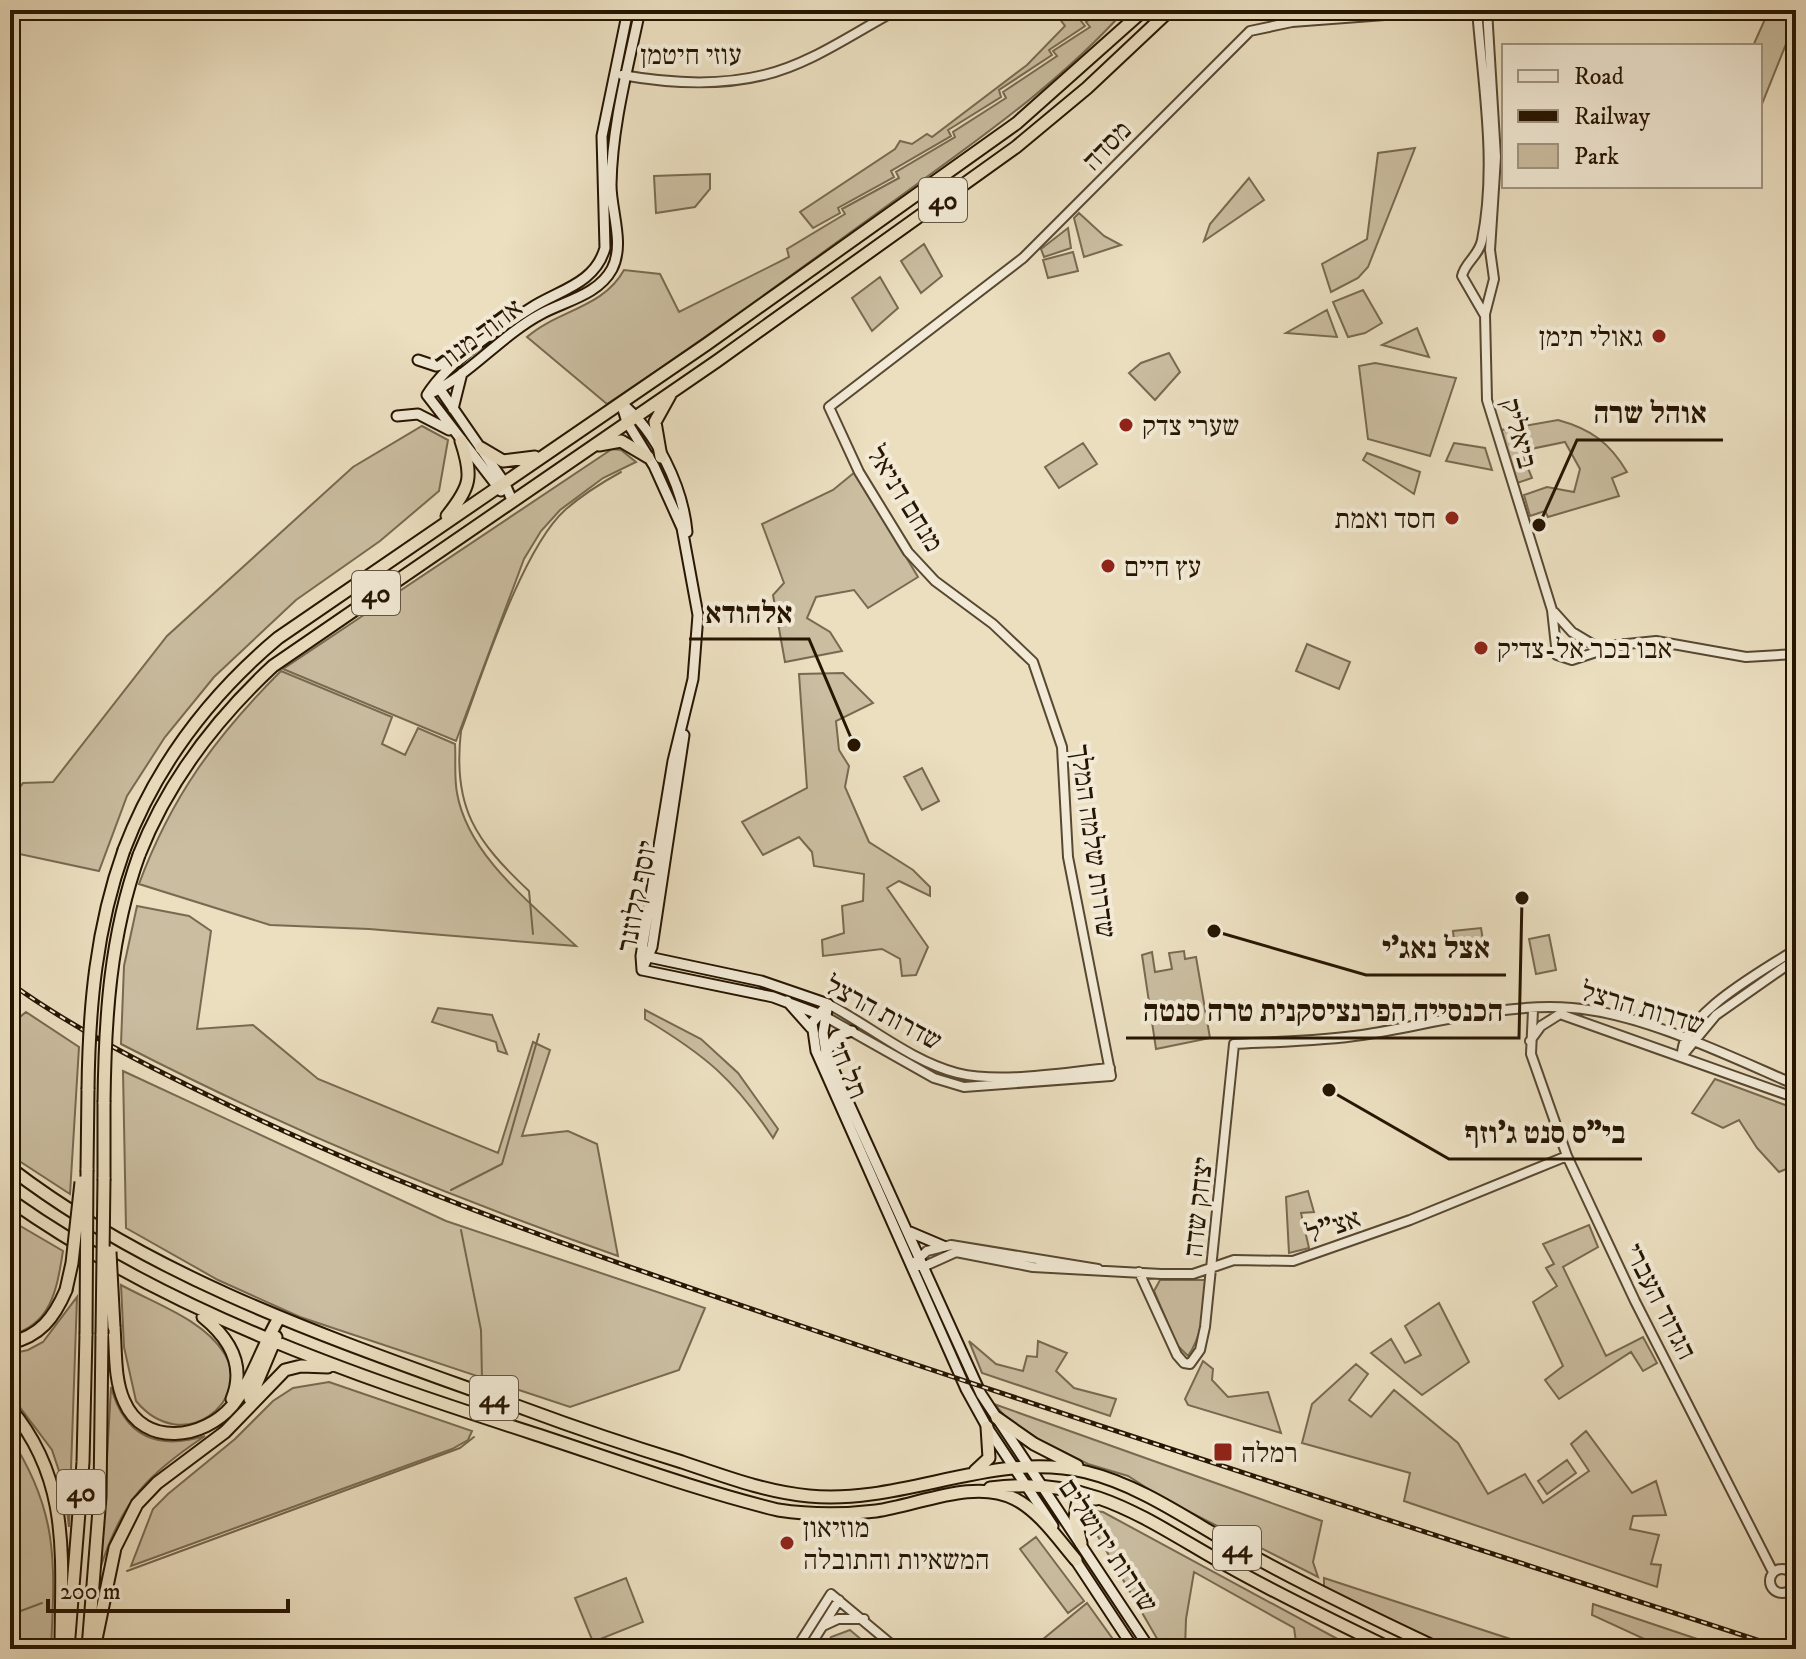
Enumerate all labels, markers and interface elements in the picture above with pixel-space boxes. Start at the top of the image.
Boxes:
street label: עוזי חיטמן [640,38,742,73]
legend [1502,44,1762,188]
text: Road [1574,62,1624,92]
text: Railway [1574,102,1651,132]
street label: מסדה [1075,113,1139,179]
text: Park [1574,142,1619,172]
road number: 40 [919,178,967,222]
street label: אהוד מנור [428,291,530,380]
place label: גאולי תימן [1539,320,1643,355]
marker: גאולי תימן [1650,327,1668,345]
callout: אוהל שרה [1577,386,1723,440]
street label: ביאליק [1492,394,1545,472]
text: אוהל שרה [1593,396,1707,433]
place label: שערי צדק [1142,409,1239,444]
marker: שערי צדק [1117,416,1135,434]
street label: מנחם דניאל [858,439,951,558]
place label: חסד ואמת [1334,502,1436,537]
marker: חסד ואמת [1443,509,1461,527]
place label: עץ חיים [1124,550,1201,585]
marker: עץ חיים [1099,557,1117,575]
road number: 40 [352,571,400,615]
callout: אלהודא [689,585,809,639]
text: אלהודא [705,596,793,633]
place label: אבו בכר אל-צדיק [1497,632,1672,667]
marker: אבו בכר אל-צדיק [1472,639,1490,657]
street label: שדרות שלמה המלך [1062,742,1123,941]
street label: יוסף קלוזנר [610,838,665,955]
callout: אצל נאג'י [1366,921,1506,975]
text: אצל נאג'י [1382,931,1490,968]
street label: שדרות הרצל [819,968,948,1059]
street label: שדרות הרצל [1577,974,1709,1043]
callout: הכנסייה הפרנציסקנית טרה סנטה [1126,984,1519,1038]
text: הכנסייה הפרנציסקנית טרה סנטה [1143,994,1503,1031]
street label: תל חי [820,1037,875,1104]
callout: בי"ס סנט ג'וזף [1449,1105,1642,1159]
text: בי"ס סנט ג'וזף [1465,1116,1625,1153]
street label: יצחק שדה [1176,1155,1221,1259]
street label: אצ"ל [1301,1201,1366,1252]
street label: הגדוד העברי [1615,1238,1704,1366]
road number: 44 [470,1376,518,1420]
place label: רמלה [1241,1436,1298,1471]
marker: רמלה [1212,1441,1234,1463]
road number: 40 [57,1470,105,1514]
street label: שדרות ירושלים [1050,1472,1165,1619]
place label: מוזיאון המשאיות והתובלה [803,1511,990,1578]
road number: 44 [1213,1526,1261,1570]
marker: מוזיאון המשאיות והתובלה [778,1534,796,1552]
scale bar [48,1563,288,1613]
text: 200 m [60,1577,121,1607]

